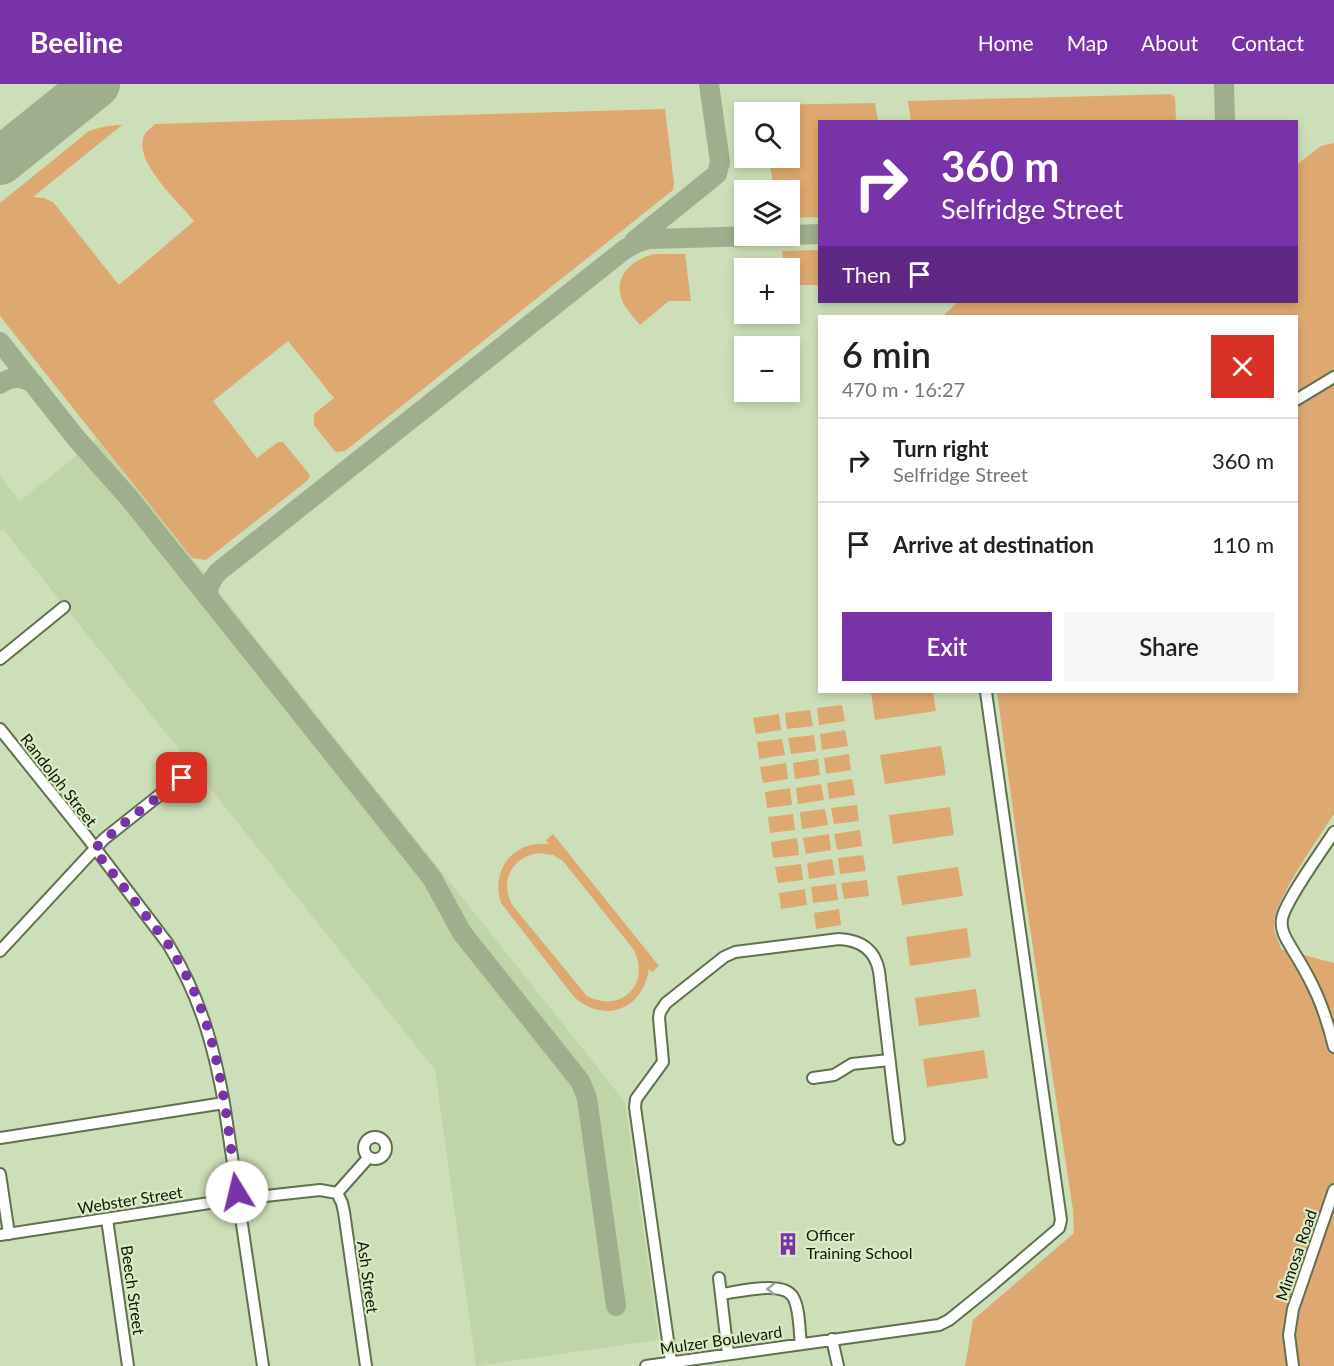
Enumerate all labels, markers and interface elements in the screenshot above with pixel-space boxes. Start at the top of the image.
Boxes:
text: Beeline [30,25,123,59]
text: Home [978,30,1034,55]
text: Map [1067,30,1108,55]
text: About [1141,30,1198,55]
text: Contact [1231,30,1304,55]
map controls [734,102,800,402]
button: search [734,102,800,168]
text: 360 m [941,141,1059,191]
icon: right [842,144,920,222]
button: layers [734,180,800,246]
text: Selfridge Street [941,192,1123,225]
button: + [734,258,800,324]
icon: arrive [903,258,936,291]
text: Then [842,261,891,288]
text: 6 min [842,332,931,376]
button: close [1211,335,1274,398]
button: − [734,336,800,402]
text: 470 m · 16:27 [842,377,965,401]
text: Turn right [893,435,988,462]
icon: right [842,444,875,477]
text: 360 m [1212,447,1274,474]
text: Selfridge Street [893,462,1028,486]
icon: arrive [842,528,875,561]
text: Arrive at destination [893,531,1094,558]
text: 110 m [1212,531,1274,558]
button: Exit [842,612,1052,681]
button: Share [1064,612,1274,681]
street label: Randolph Street [17,729,102,830]
pin [156,752,207,803]
icon: arrive [165,761,198,794]
position arrow [205,1160,269,1224]
street label: Webster Street [76,1182,184,1217]
street label: Mimosa Road [1271,1207,1320,1303]
place label: Officer Training School [806,1225,912,1262]
building icon: Officer Training School [775,1231,801,1257]
street label: Ash Street [354,1240,383,1315]
street label: Beech Street [118,1244,149,1336]
one-way arrow [767,1282,776,1295]
street label: Mulzer Boulevard [659,1322,783,1357]

